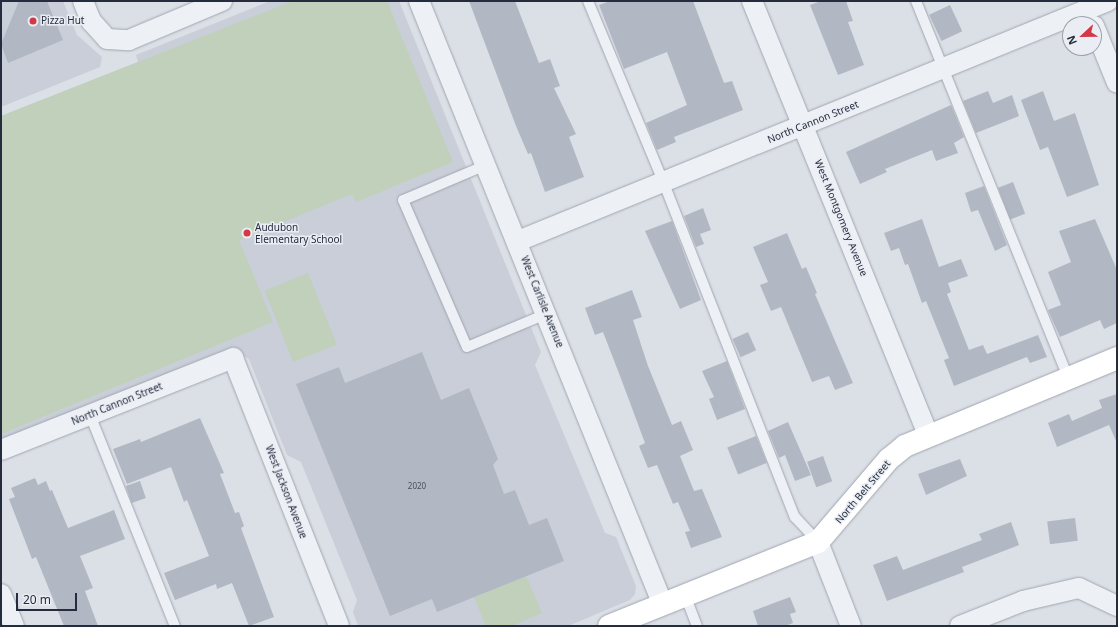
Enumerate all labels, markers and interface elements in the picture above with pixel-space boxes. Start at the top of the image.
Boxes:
place label: Pizza Hut [41,15,84,27]
marker: Pizza Hut [28,16,38,26]
north arrow [1062,16,1102,56]
text: N [1063,33,1080,47]
street label: North Cannon Street [766,98,860,146]
street label: West Montgomery Avenue [812,158,870,278]
place label: Audubon Elementary School [255,221,342,244]
marker: Audubon Elementary School [242,228,252,238]
street label: West Carlisle Avenue [518,254,566,350]
street label: North Cannon Street [70,380,164,428]
street label: West Jackson Avenue [263,444,309,540]
street label: North Belt Street [833,458,893,526]
house number: 2020 [408,481,426,491]
scale bar [18,585,79,611]
text: 20 m [23,591,51,608]

